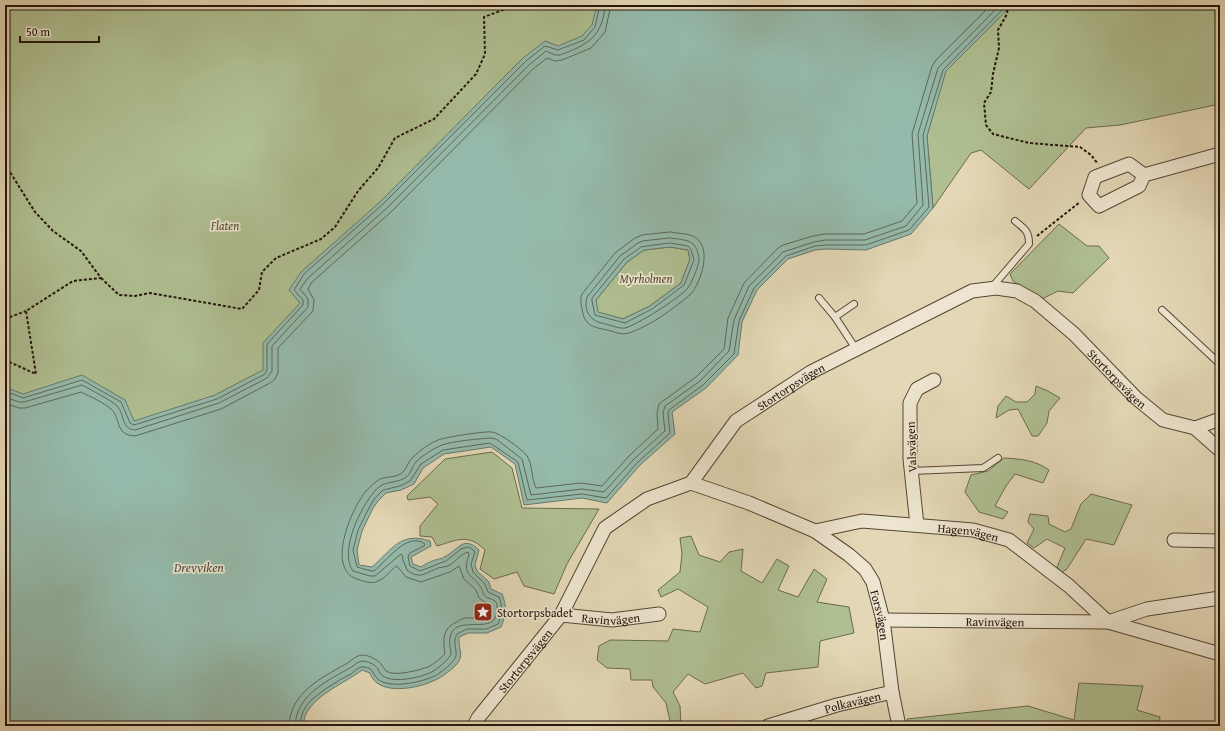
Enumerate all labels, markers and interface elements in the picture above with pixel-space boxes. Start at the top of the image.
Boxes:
scale bar [20,18,99,44]
text: 50 m [26,23,50,40]
park label: Flaten [210,217,239,234]
park label: Myrholmen [620,270,672,287]
street label: Stortorpsvägen [1084,345,1151,412]
street label: Stortorpsvägen [753,358,828,414]
street label: Valsvägen [902,421,920,473]
street label: Hagenvägen [937,519,1001,545]
water label: Drevviken [173,558,224,577]
street label: Forsvägen [867,588,894,641]
place icon: Stortorpsbadet [472,601,494,623]
place label: Stortorpsbadet [497,604,574,621]
street label: Ravinvägen [581,608,641,629]
street label: Ravinvägen [966,612,1025,630]
street label: Stortorpsvägen [493,625,556,696]
street label: Polkavägen [822,686,883,717]

